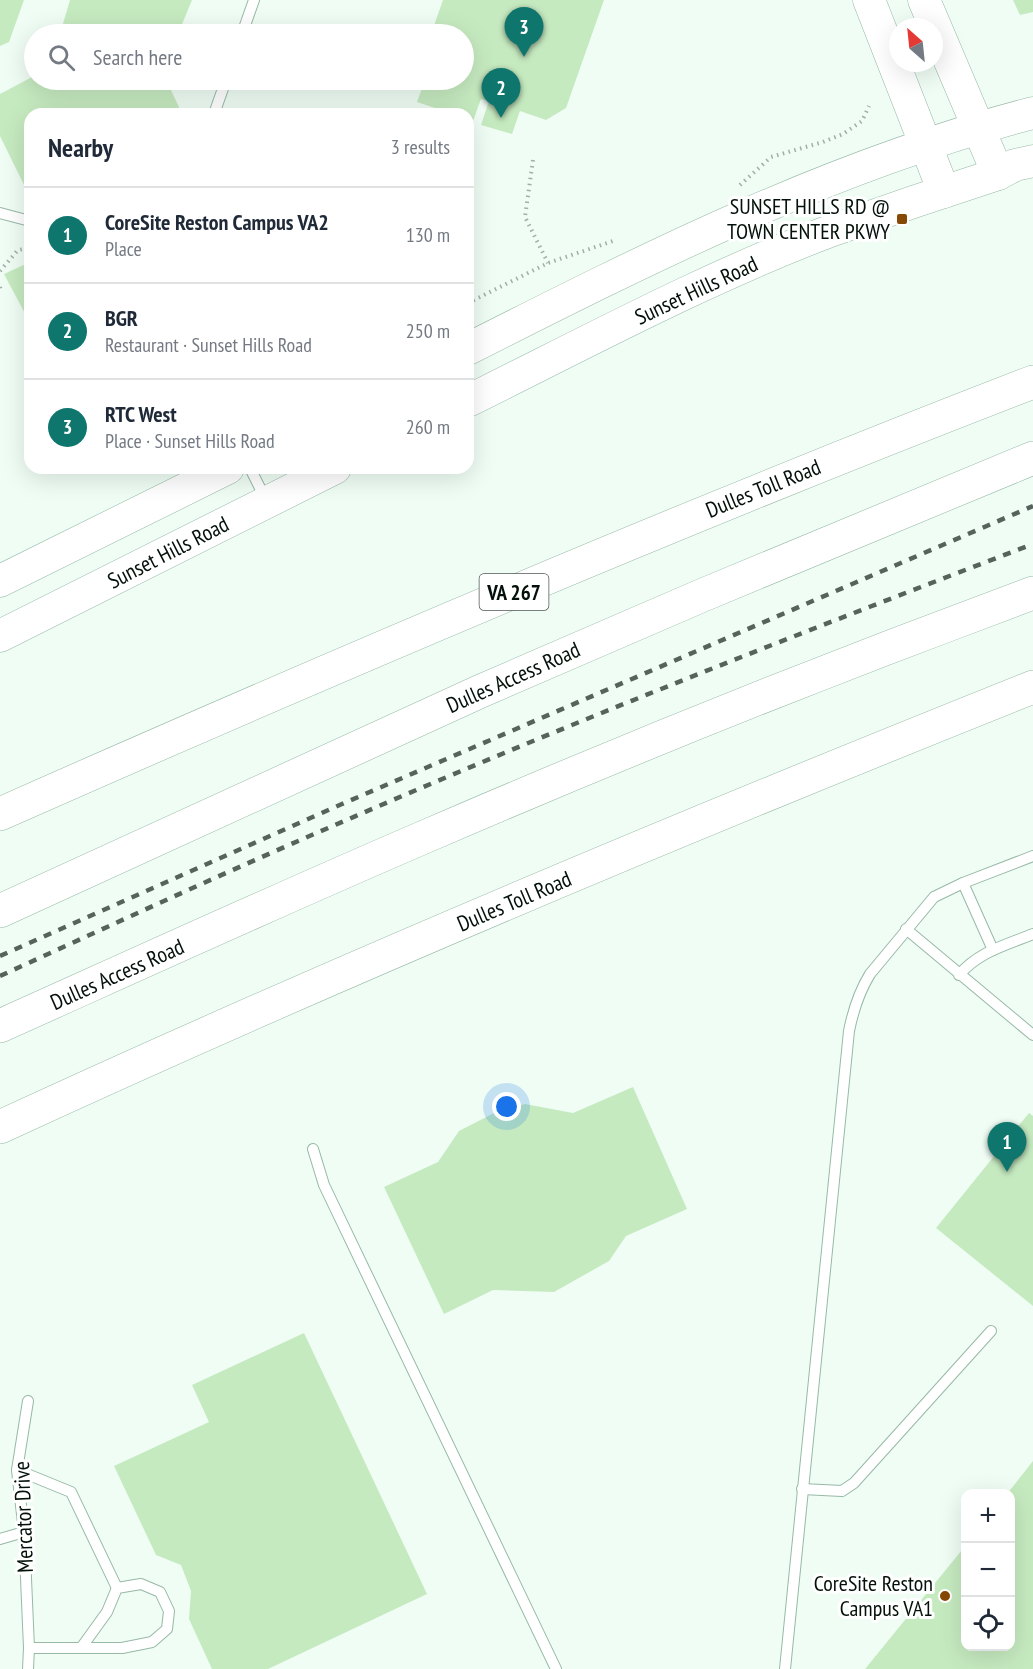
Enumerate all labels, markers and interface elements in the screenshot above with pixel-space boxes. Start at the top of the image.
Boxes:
pin: 3 [504,8,544,57]
north arrow [889,18,943,72]
search box [24,24,474,90]
icon: search [45,41,78,74]
text: Search here [93,43,182,71]
pin: 2 [482,68,520,118]
text: Nearby [48,131,113,164]
text: 3 results [391,134,450,160]
place label: SUNSET HILLS RD @ TOWN CENTER PKWY [727,192,890,245]
text: CoreSite Reston Campus VA2 [105,208,329,236]
marker: SUNSET HILLS RD @ TOWN CENTER PKWY [895,212,909,226]
text: 1 [63,222,72,248]
text: 130 m [406,222,450,248]
text: Place [105,236,142,262]
street label: Sunset Hills Road [630,249,762,331]
text: BGR [105,304,138,332]
text: 2 [63,318,72,344]
text: 250 m [406,318,450,344]
text: Restaurant · Sunset Hills Road [105,332,312,358]
text: RTC West [105,400,177,428]
text: 3 [63,414,72,440]
text: 260 m [406,414,450,440]
text: Place · Sunset Hills Road [105,428,275,454]
street label: Dulles Toll Road [701,452,825,524]
street label: Sunset Hills Road [103,509,233,595]
road number: VA 267 [480,574,548,610]
street label: Dulles Access Road [442,635,584,719]
street label: Dulles Toll Road [453,864,575,938]
street label: Dulles Access Road [46,932,188,1016]
your location [492,1092,521,1121]
pin: 1 [988,1122,1026,1172]
street label: Mercator Drive [7,1461,39,1573]
map controls [961,1489,1015,1651]
button: + [961,1489,1015,1543]
button: − [961,1543,1015,1597]
place label: CoreSite Reston Campus VA1 [814,1569,933,1622]
marker: CoreSite Reston Campus VA1 [938,1589,952,1603]
button: locate [961,1597,1015,1651]

